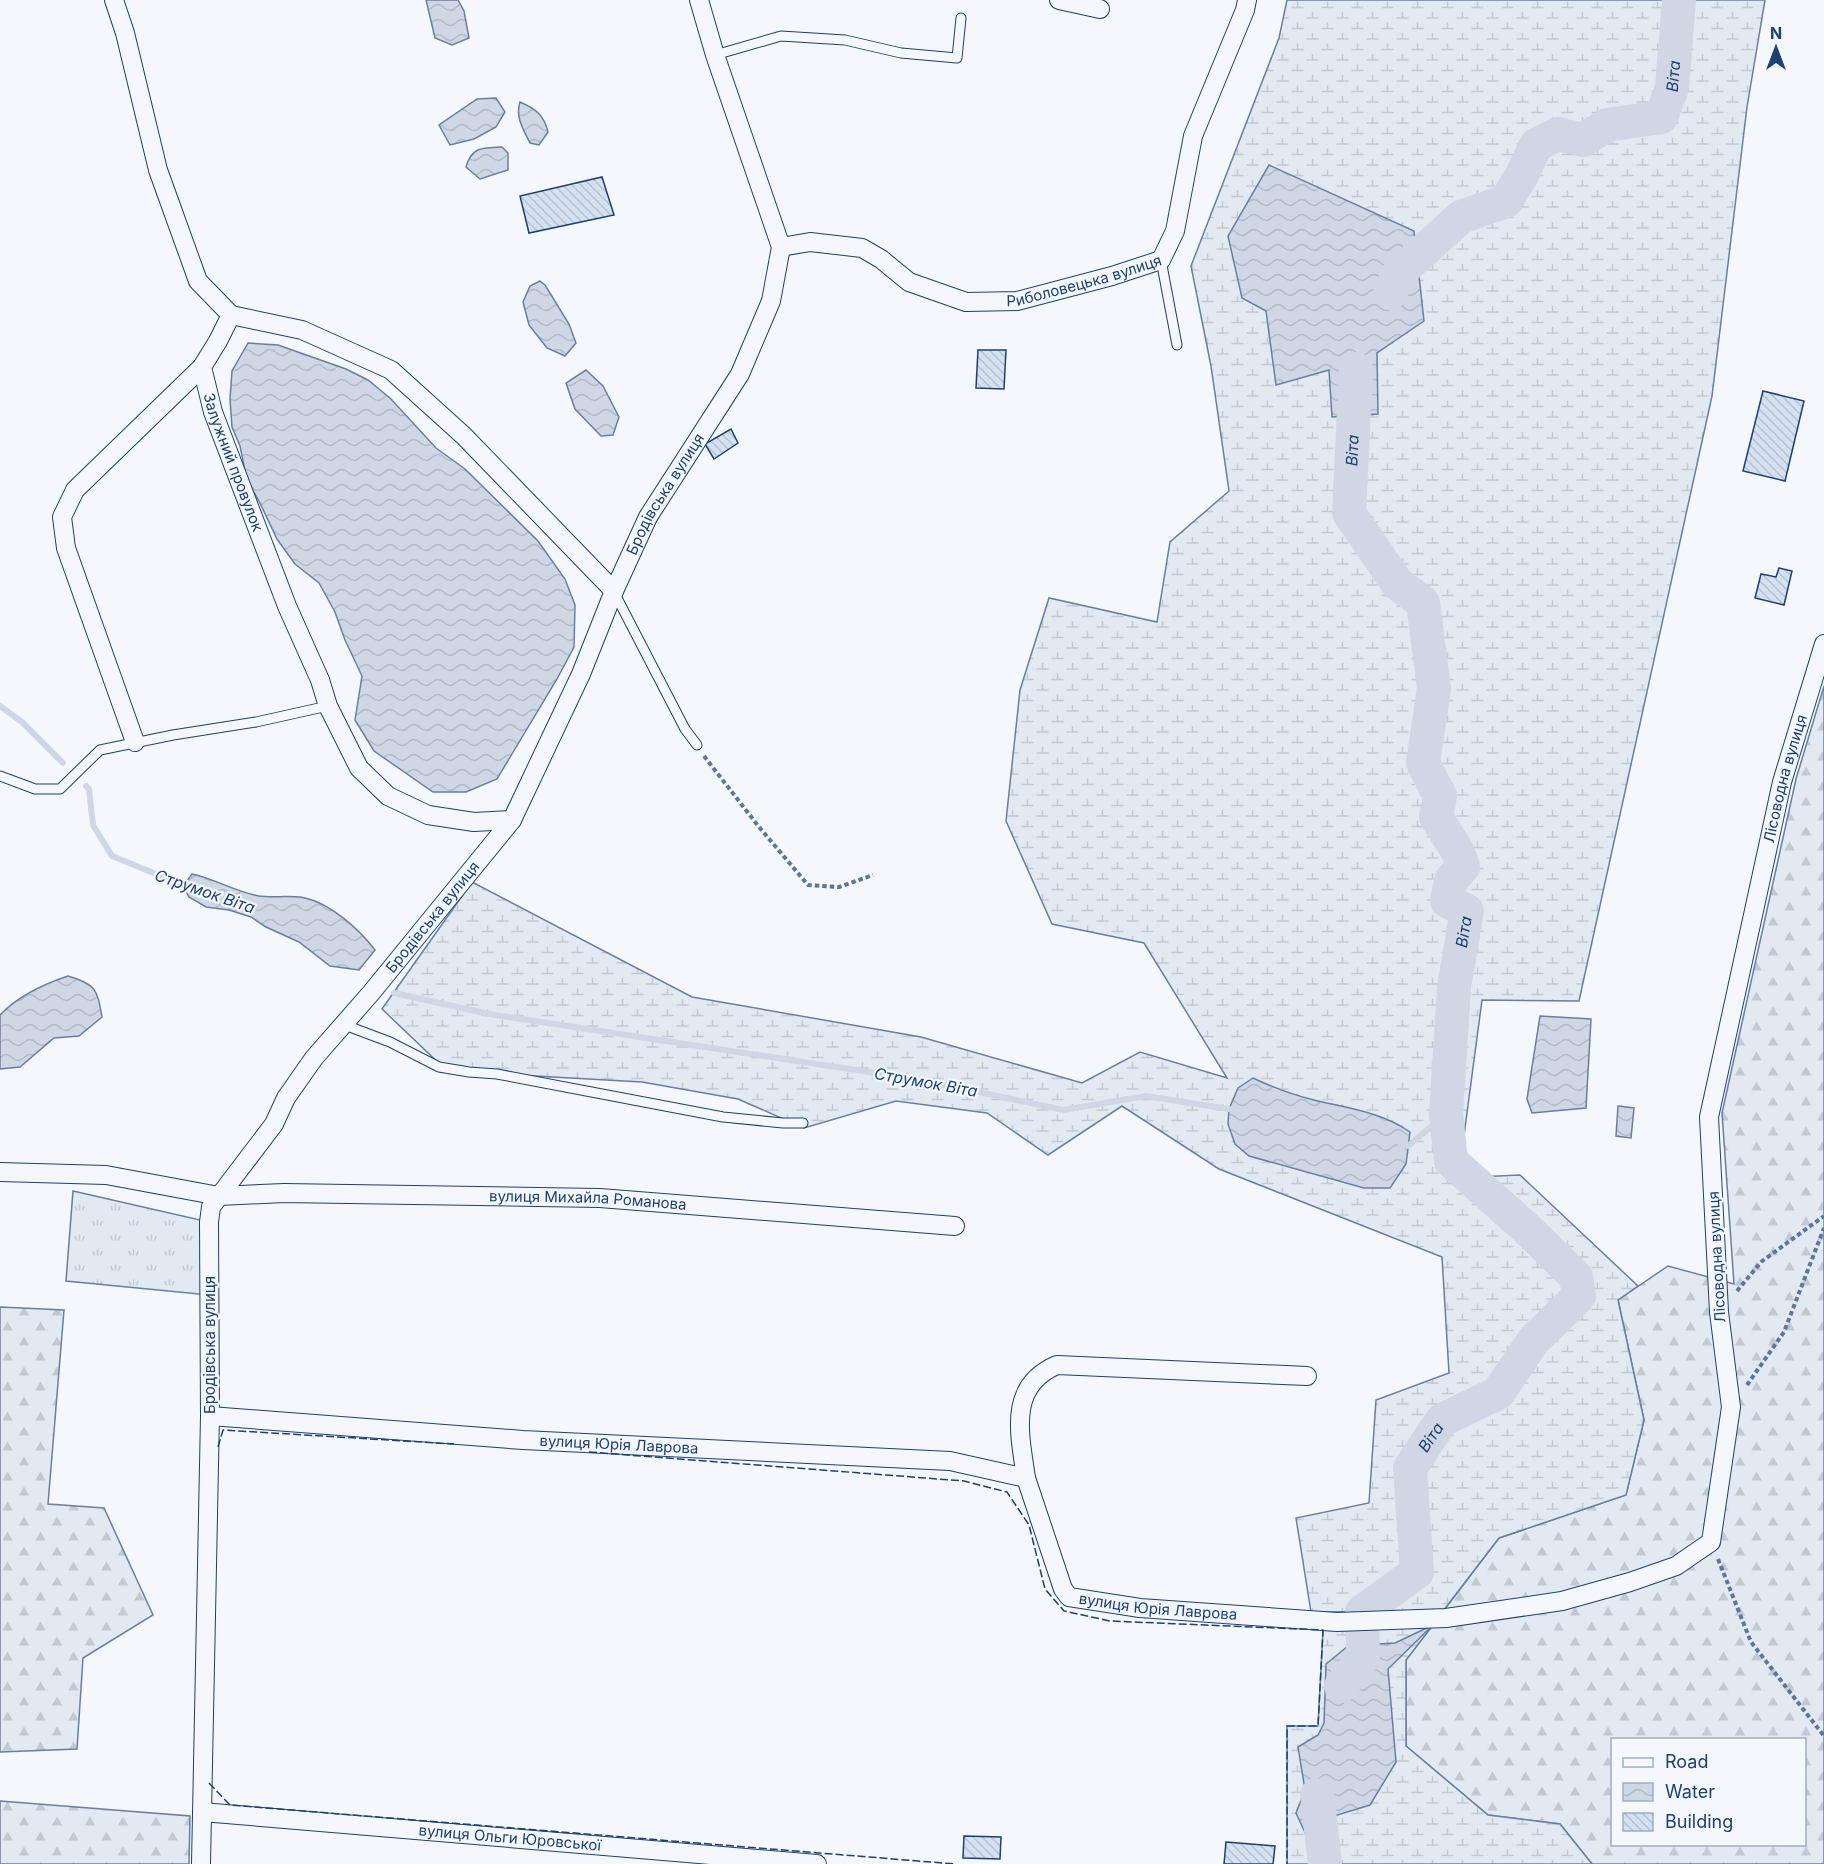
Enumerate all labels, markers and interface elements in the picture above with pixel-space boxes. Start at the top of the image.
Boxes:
north arrow [1746,18,1806,78]
text: N [1770,23,1782,43]
water label: Віта [1662,59,1684,93]
street label: Риболовецька вулиця [1006,250,1164,310]
street label: Залужний провулок [200,391,268,534]
street label: Бродівська вулиця [622,430,708,558]
water label: Віта [1341,434,1363,467]
street label: Лісоводна вулиця [1759,712,1811,845]
street label: Бродівська вулиця [381,857,483,977]
water label: Струмок Віта [152,865,258,918]
water label: Віта [1451,914,1476,949]
water label: Струмок Віта [873,1063,979,1101]
street label: вулиця Михайла Романова [489,1186,687,1214]
street label: Лісоводна вулиця [1704,1191,1729,1323]
street label: Бродівська вулиця [200,1276,219,1414]
water label: Віта [1413,1418,1448,1456]
street label: вулиця Юрія Лаврова [539,1431,699,1458]
street label: вулиця Юрія Лаврова [1078,1589,1238,1624]
legend [1611,1738,1806,1846]
text: Road [1665,1751,1708,1772]
text: Water [1665,1781,1715,1802]
text: Building [1665,1811,1733,1832]
street label: вулиця Ольги Юровської [418,1820,603,1855]

